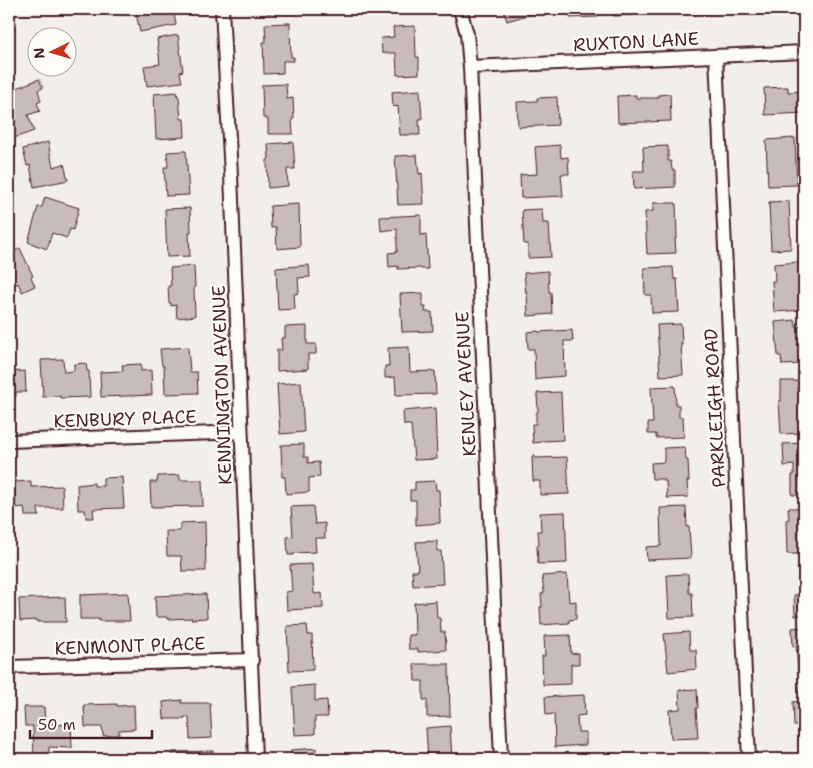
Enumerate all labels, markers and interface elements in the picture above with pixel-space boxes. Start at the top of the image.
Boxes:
street label: RUXTON LANE [572,27,700,57]
north arrow [28,28,78,78]
text: N [30,47,48,59]
street label: KENNINGTON AVENUE [207,285,237,485]
street label: KENLEY AVENUE [450,311,482,457]
street label: PARKLEIGH ROAD [699,328,731,488]
street label: KENBURY PLACE [53,405,197,433]
street label: KENMONT PLACE [54,631,206,661]
scale bar [30,708,152,740]
text: 50 m [38,715,76,735]

